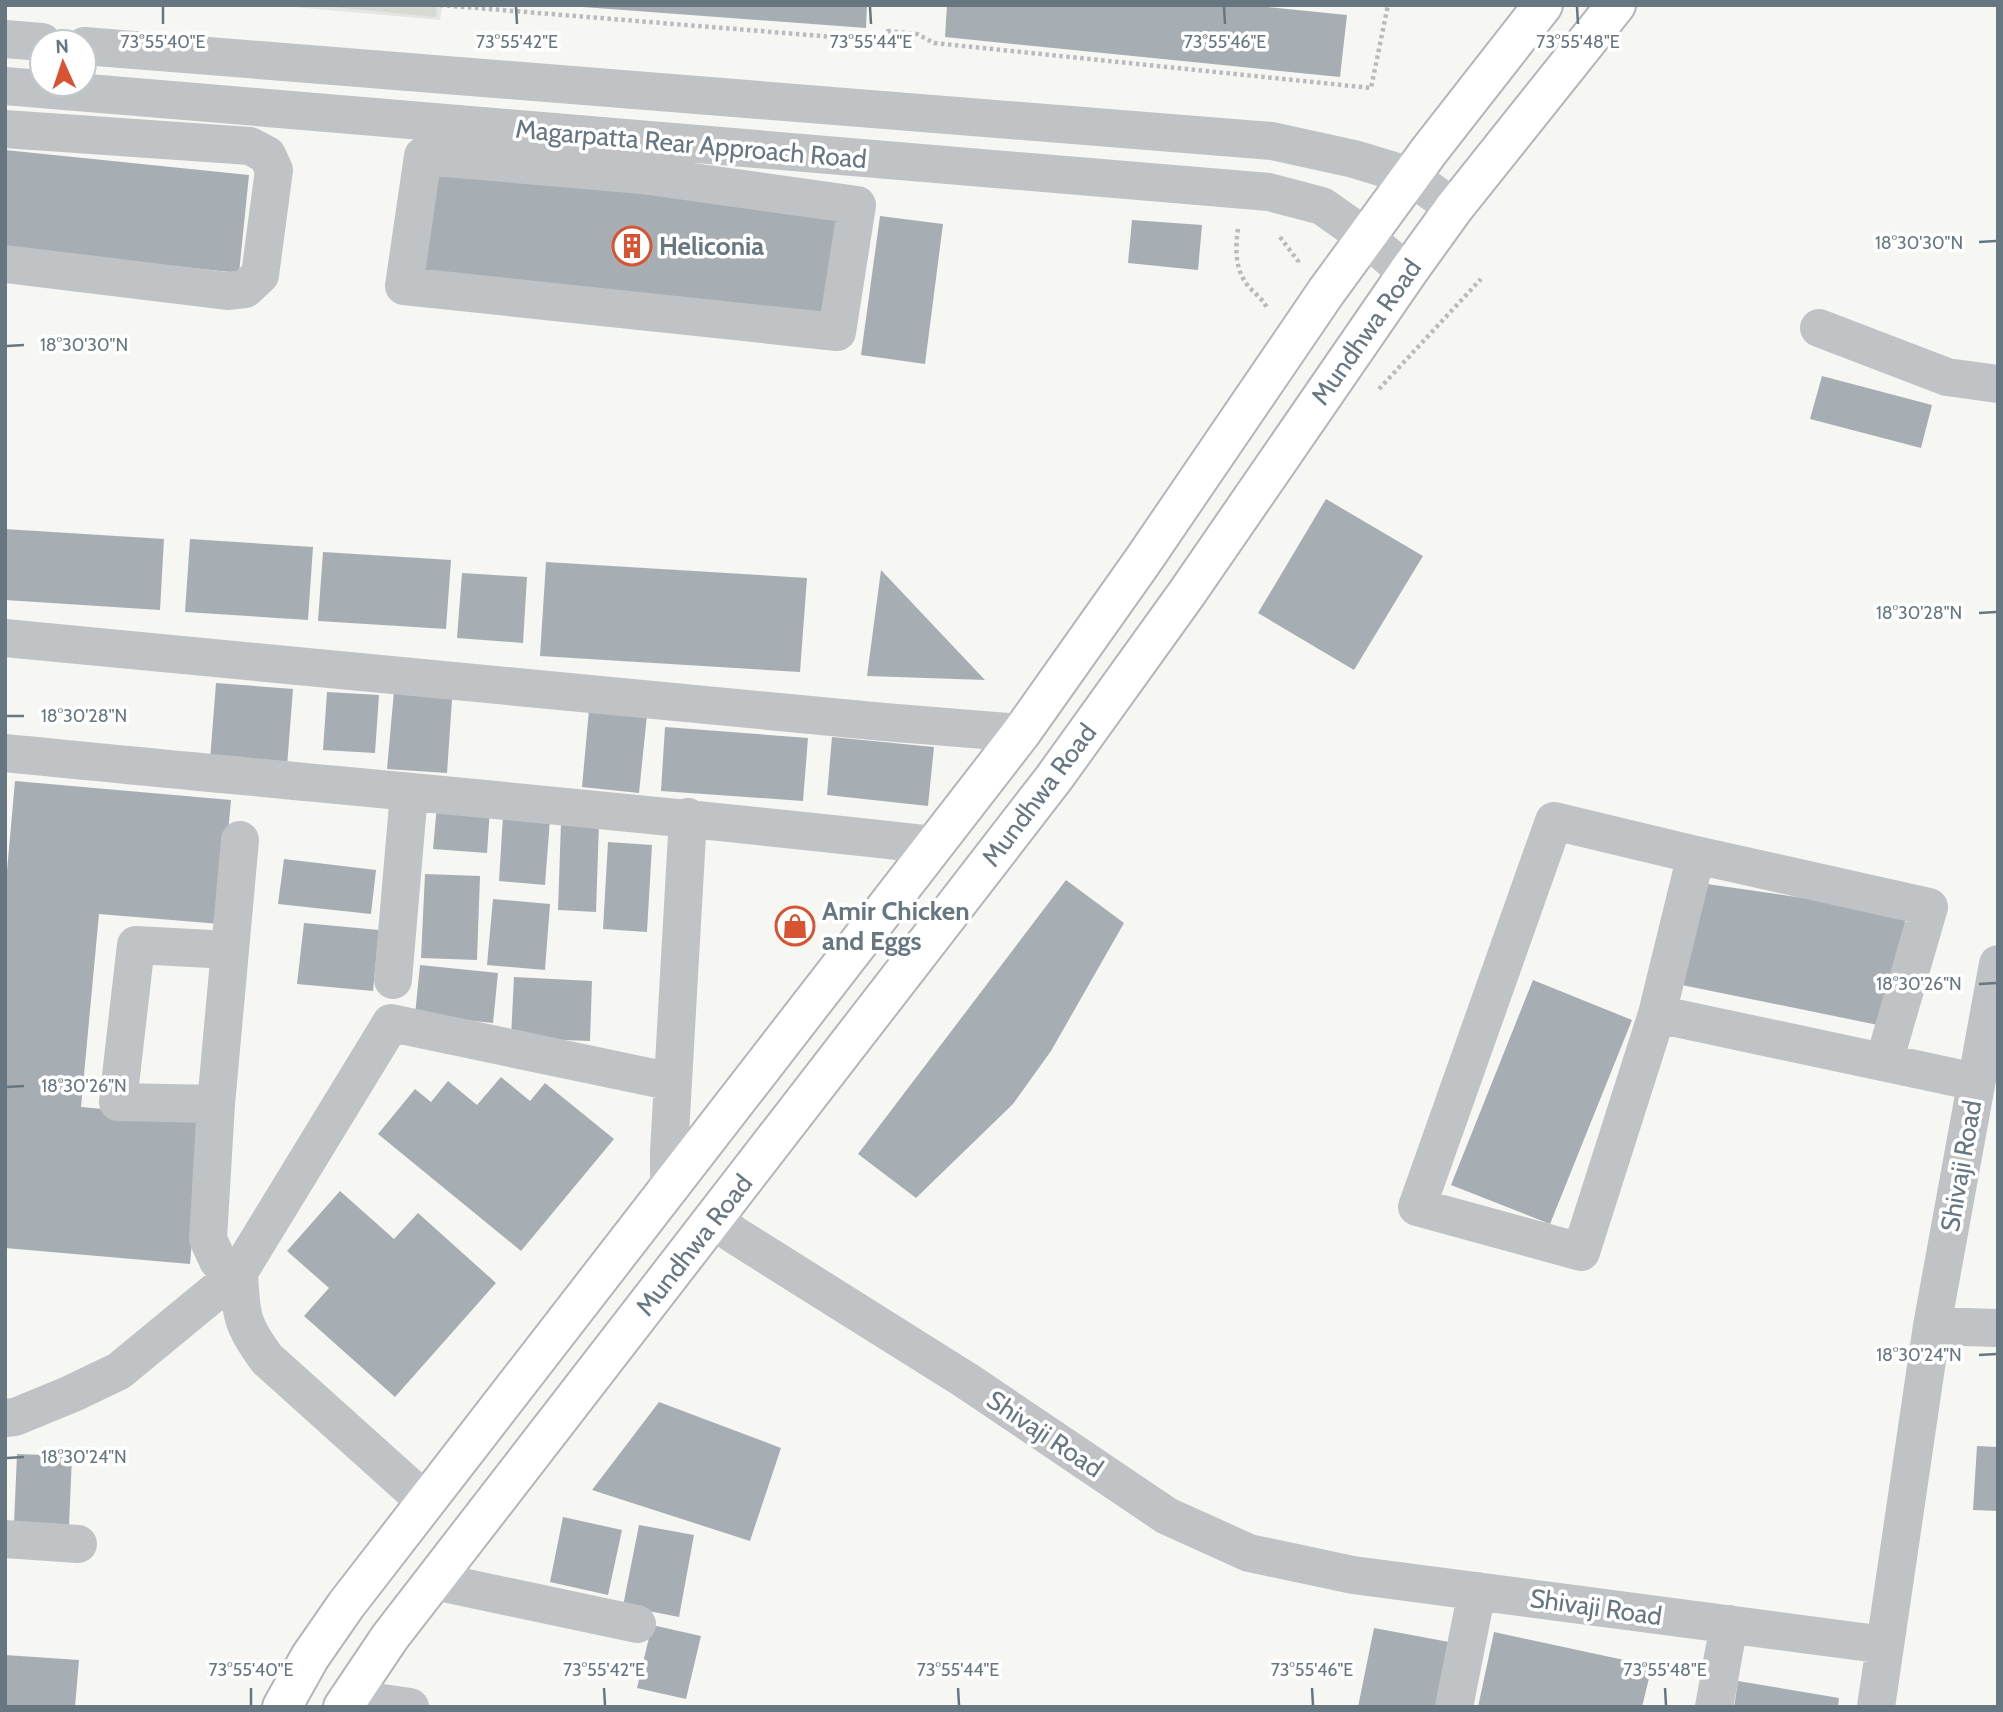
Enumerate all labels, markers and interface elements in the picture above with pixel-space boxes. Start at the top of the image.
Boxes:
north arrow [28,28,98,98]
text: 73°55'40"E [121,31,206,53]
text: 73°55'42"E [476,31,558,53]
text: 73°55'44"E [830,31,912,53]
text: 73°55'46"E [1184,31,1266,53]
text: 73°55'48"E [1536,31,1620,53]
text: N [55,35,69,58]
street label: Magarpatta Rear Approach Road [514,113,868,175]
building icon: Heliconia [611,225,653,267]
place label: Heliconia [659,230,764,262]
text: 18°30'30"N [1875,232,1963,254]
street label: Mundhwa Road [1304,253,1428,411]
text: 18°30'30"N [40,334,128,356]
text: 18°30'28"N [1876,602,1962,624]
text: 18°30'28"N [41,705,127,727]
street label: Mundhwa Road [975,717,1103,873]
place label: Amir Chicken and Eggs [822,895,970,957]
shop icon: Amir Chicken and Eggs [774,905,816,947]
text: 18°30'26"N [1876,973,1962,995]
text: 18°30'26"N [41,1075,127,1097]
street label: Shivaji Road [1934,1098,1988,1234]
street label: Mundhwa Road [629,1168,759,1322]
text: 18°30'24"N [1876,1344,1962,1366]
street label: Shivaji Road [981,1384,1109,1484]
text: 18°30'24"N [41,1446,127,1468]
street label: Shivaji Road [1528,1582,1664,1632]
text: 73°55'40"E [209,1659,294,1681]
text: 73°55'42"E [563,1659,645,1681]
text: 73°55'44"E [917,1659,999,1681]
text: 73°55'46"E [1271,1659,1353,1681]
text: 73°55'48"E [1623,1659,1707,1681]

